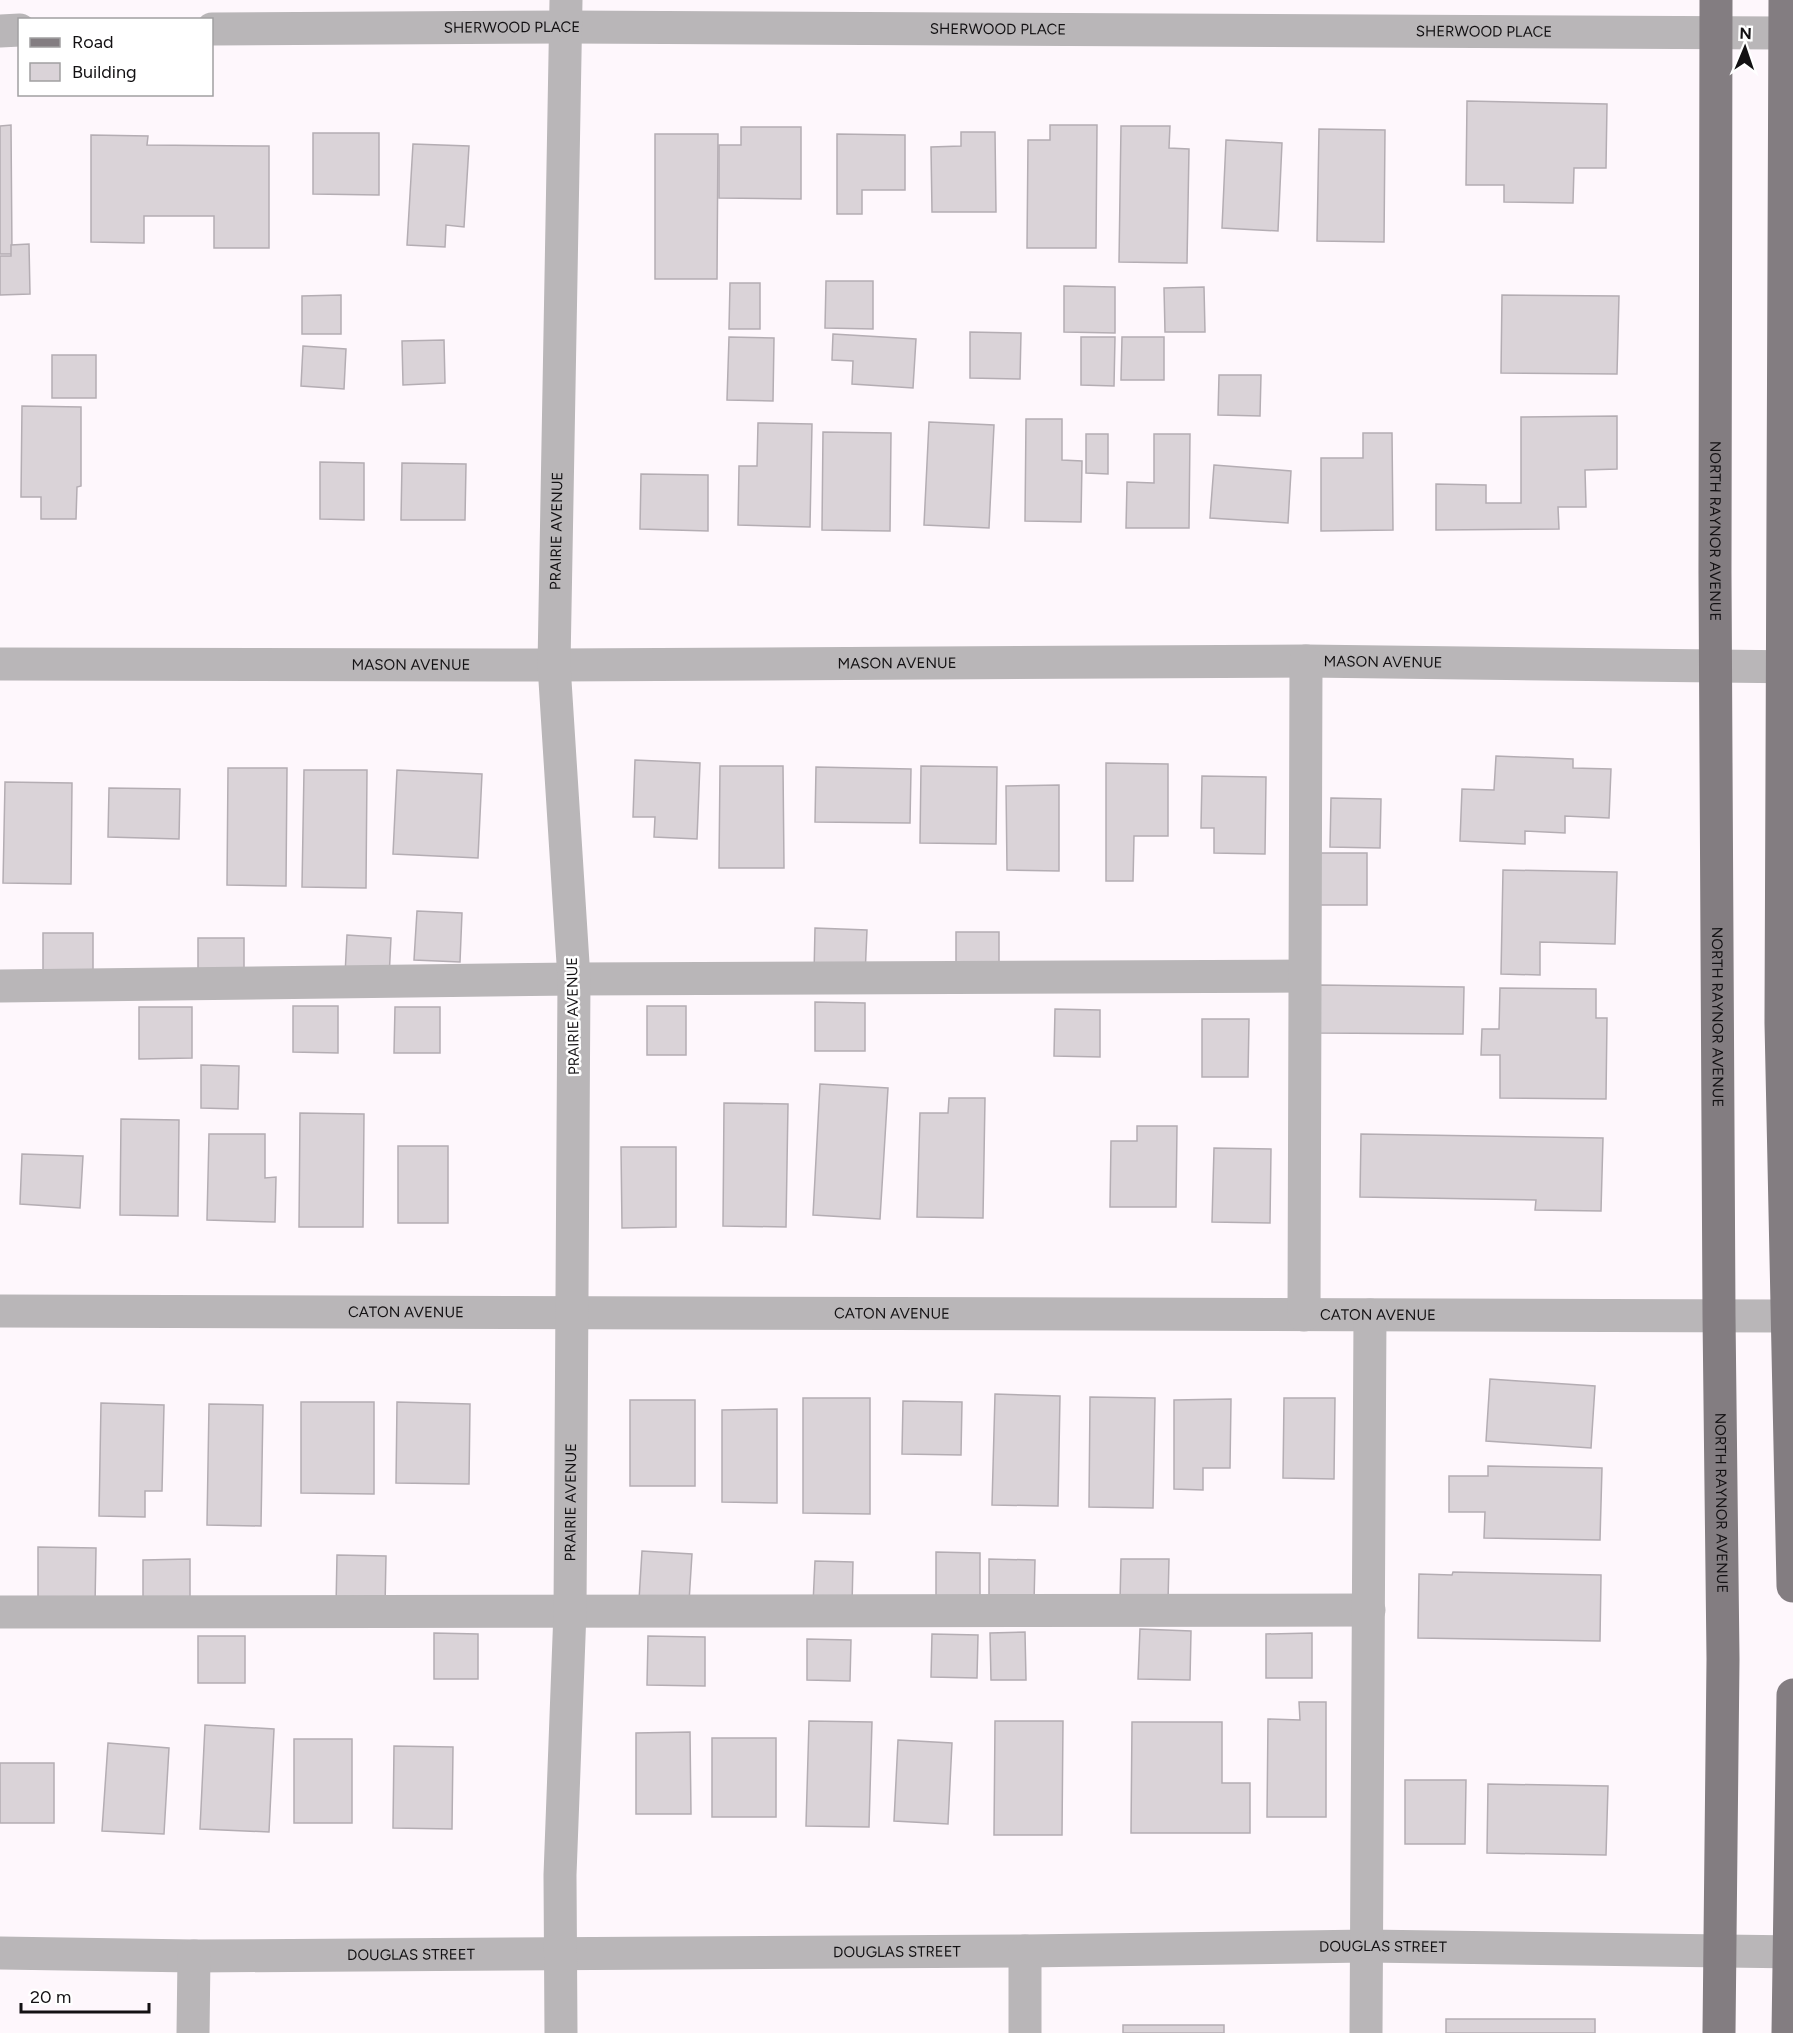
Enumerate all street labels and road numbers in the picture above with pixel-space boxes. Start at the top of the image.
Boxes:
street label: SHERWOOD PLACE [444,18,580,37]
street label: SHERWOOD PLACE [930,20,1066,38]
street label: SHERWOOD PLACE [1416,22,1552,41]
street label: NORTH RAYNOR AVENUE [1706,441,1724,621]
street label: PRAIRIE AVENUE [546,472,566,590]
street label: MASON AVENUE [1323,652,1443,672]
street label: MASON AVENUE [837,654,957,672]
street label: MASON AVENUE [351,656,471,674]
street label: NORTH RAYNOR AVENUE [1708,927,1727,1107]
street label: PRAIRIE AVENUE [563,957,583,1075]
street label: CATON AVENUE [348,1303,464,1321]
street label: CATON AVENUE [834,1304,950,1323]
street label: CATON AVENUE [1320,1306,1436,1324]
street label: NORTH RAYNOR AVENUE [1711,1413,1731,1593]
street label: PRAIRIE AVENUE [561,1443,580,1561]
street label: DOUGLAS STREET [1319,1937,1448,1956]
street label: DOUGLAS STREET [833,1942,962,1961]
street label: DOUGLAS STREET [347,1945,476,1964]

